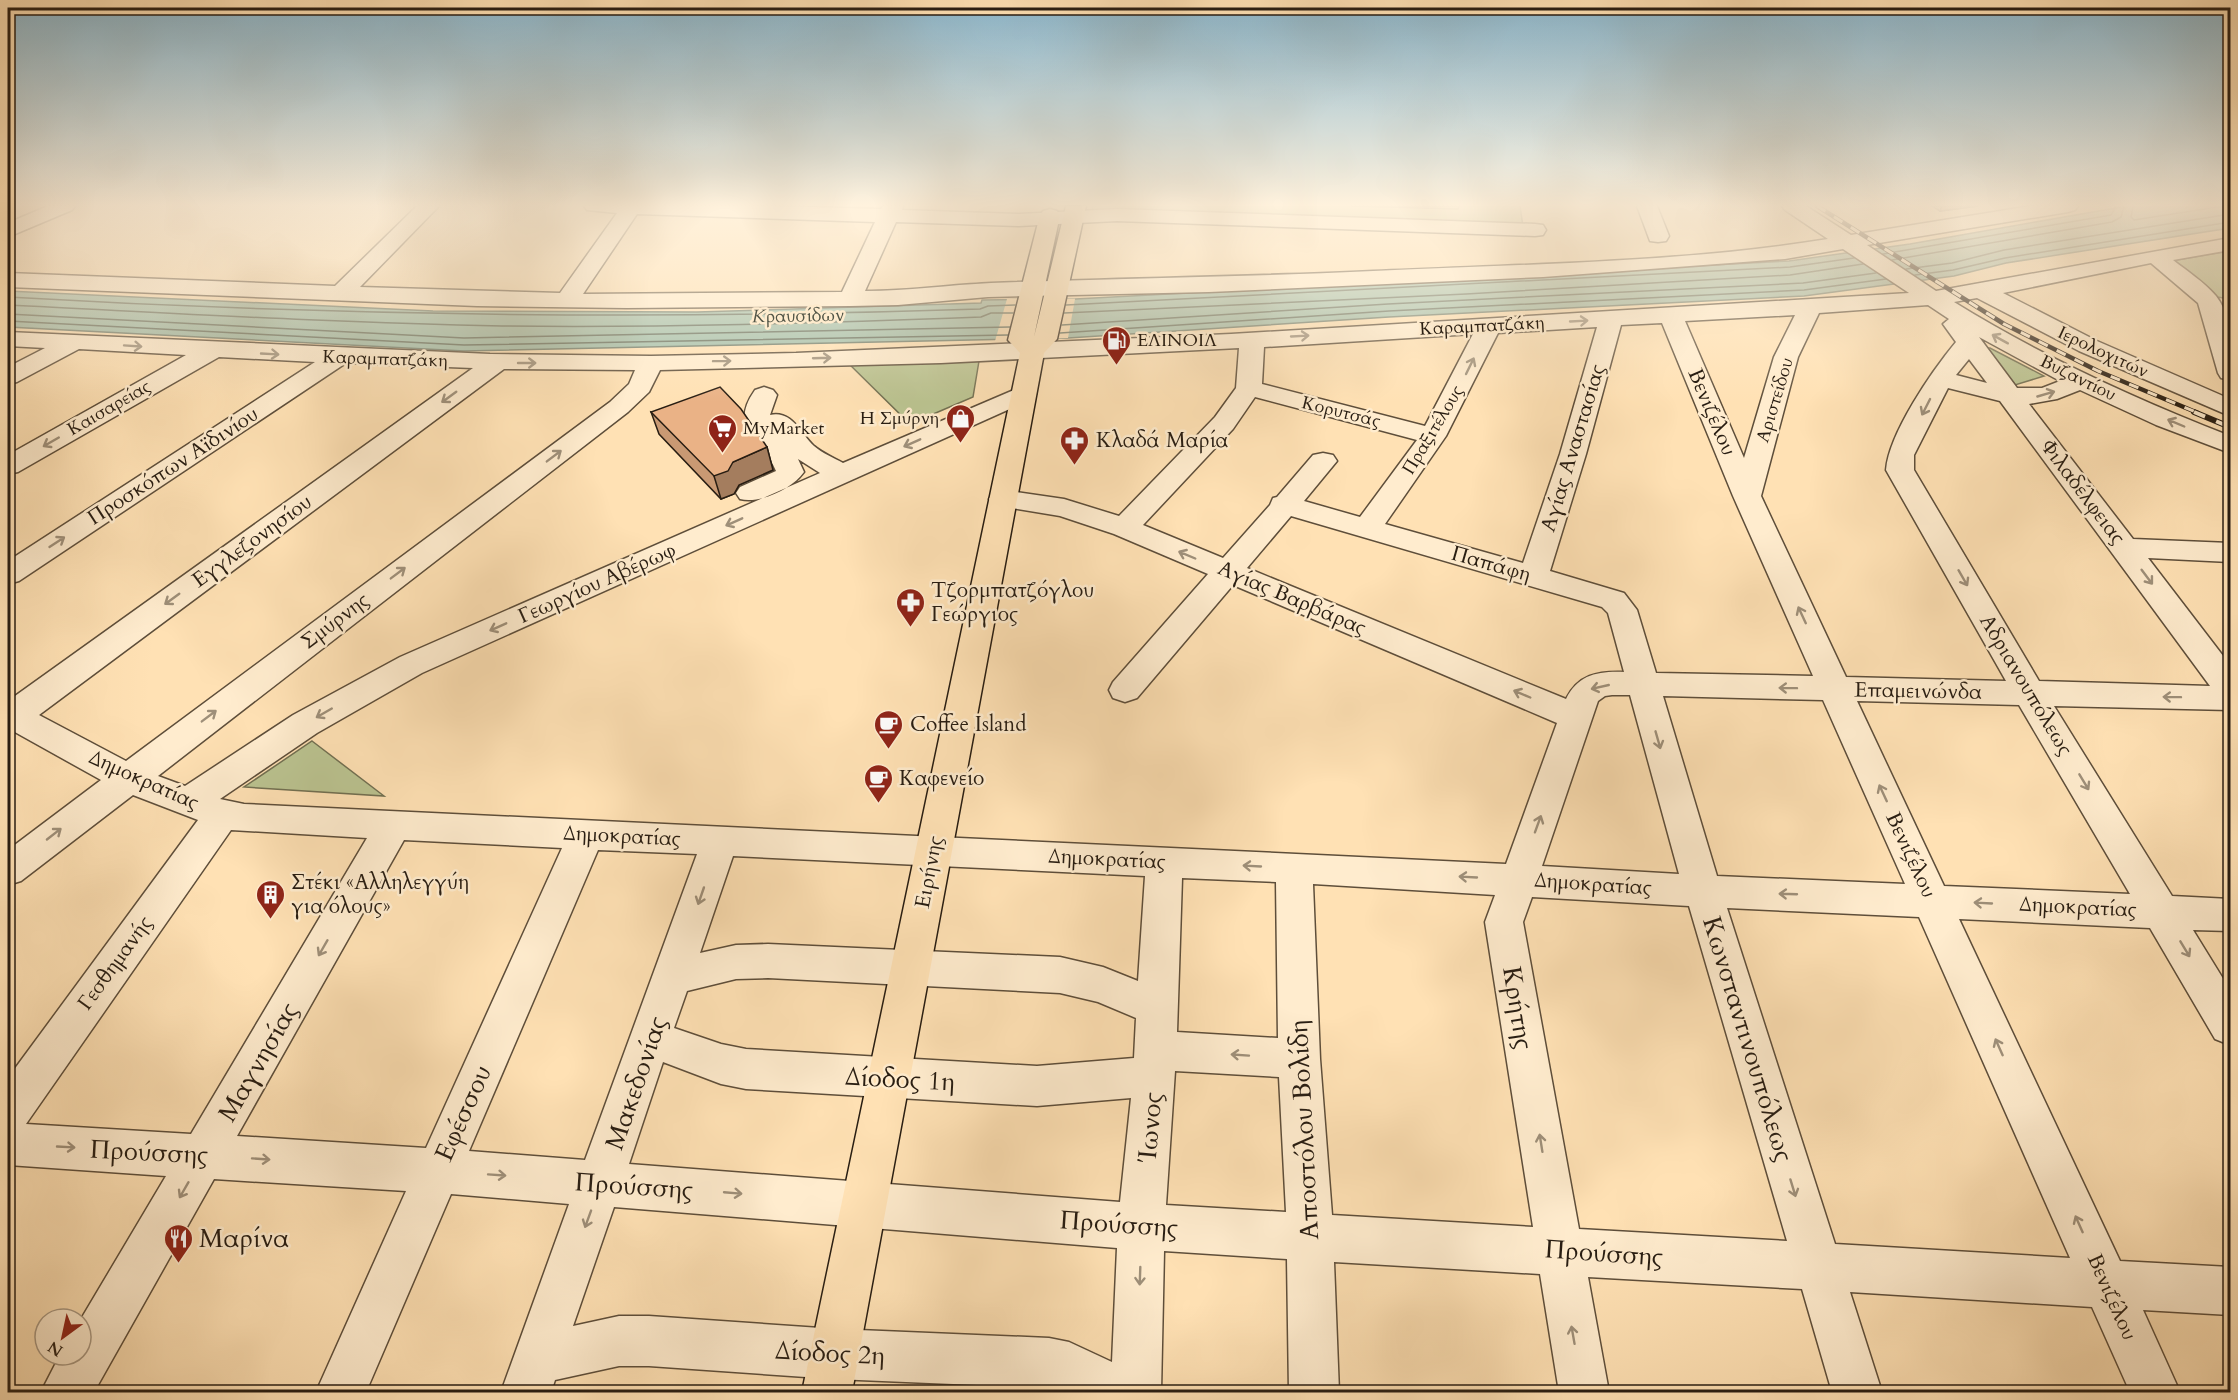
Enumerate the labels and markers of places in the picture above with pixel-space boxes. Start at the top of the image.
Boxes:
fuel station icon: ΕΛΙΝΟΙΛ [1100,324,1132,366]
place label: ΕΛΙΝΟΙΛ [1137,328,1217,353]
shop icon: Η Σμύρνη [944,402,976,444]
place label: Η Σμύρνη [860,406,939,431]
supermarket icon: MyMarket [706,412,738,454]
place label: MyMarket [743,416,825,441]
pharmacy icon: Κλαδά Μαρία [1059,424,1091,466]
place label: Κλαδά Μαρία [1096,426,1229,455]
place label: Τζορμπατζόγλου Γεώργιος [931,576,1094,629]
pharmacy icon: Τζορμπατζόγλου Γεώργιος [894,586,926,628]
cafe icon: Coffee Island [873,708,905,750]
place label: Coffee Island [910,710,1026,739]
cafe icon: Καφενείο [862,762,894,804]
place label: Καφενείο [899,764,984,793]
place label: Στέκι «Αλληλεγγύη για όλους» [291,868,469,921]
building icon: Στέκι «Αλληλεγγύη για όλους» [254,878,286,920]
place label: Μαρίνα [199,1221,289,1256]
restaurant icon: Μαρίνα [162,1222,194,1264]

